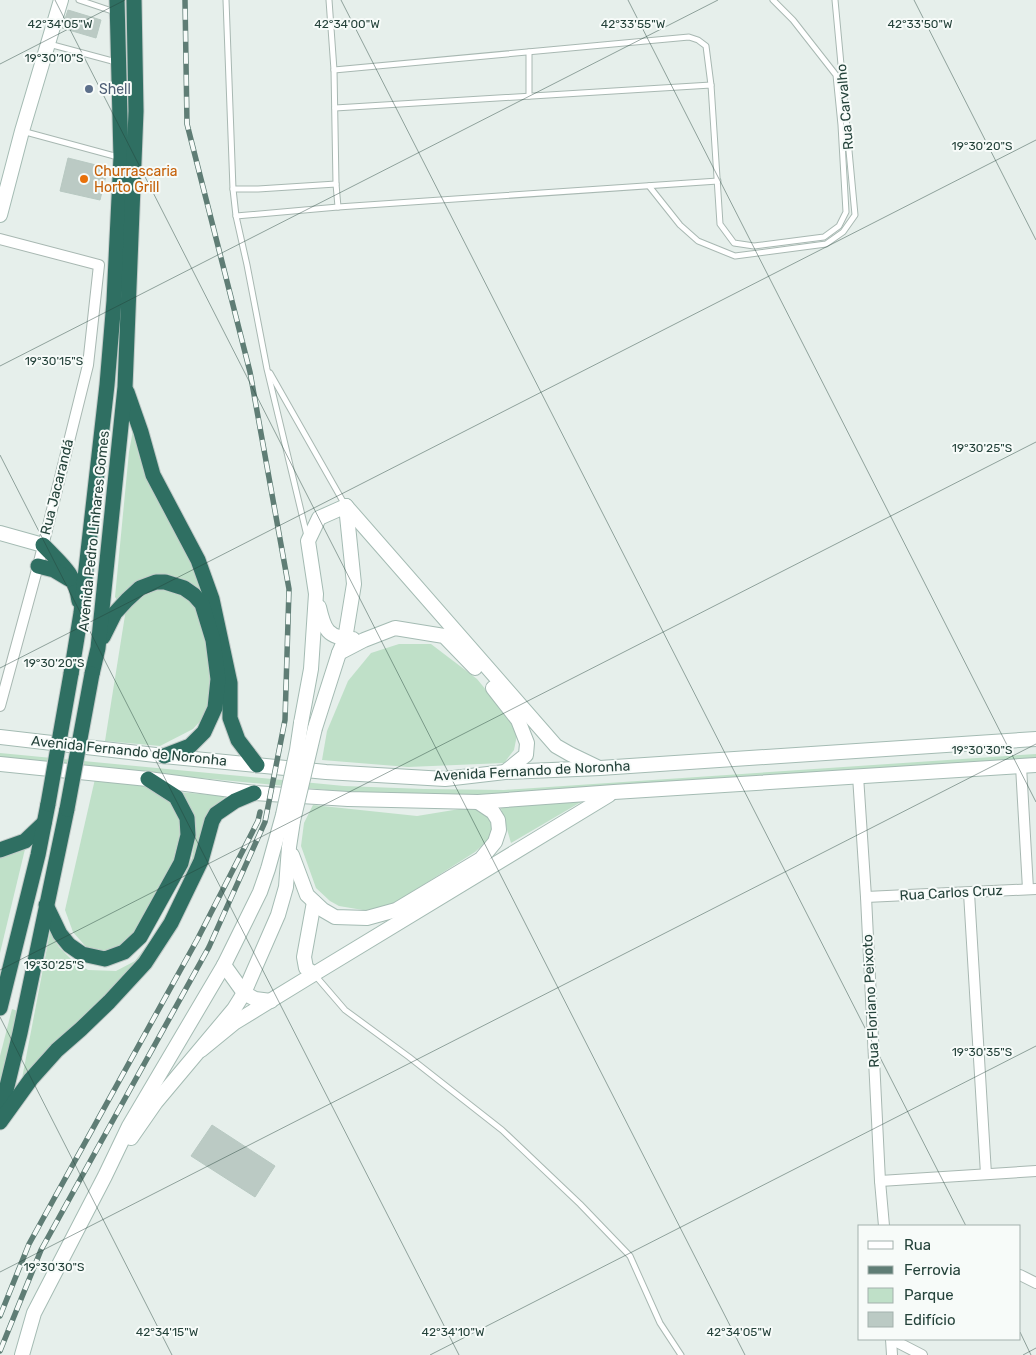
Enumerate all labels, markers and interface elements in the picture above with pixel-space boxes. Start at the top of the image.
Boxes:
text: 42°34'05"W [27,17,93,31]
text: 42°34'00"W [314,17,380,31]
text: 42°33'55"W [601,17,666,31]
text: 42°33'50"W [887,17,953,31]
text: 19°30'10"S [24,51,84,65]
street label: Rua Carvalho [833,63,857,151]
place label: Shell [99,81,131,98]
marker: Shell [83,83,95,95]
text: 19°30'20"S [952,139,1012,153]
place label: Churrascaria Horto Grill [94,163,178,196]
marker: Churrascaria Horto Grill [78,173,90,185]
text: 19°30'15"S [25,354,83,368]
street label: Avenida Pedro Linhares Gomes [75,430,113,632]
street label: Rua Jacarandá [37,437,77,537]
text: 19°30'25"S [952,441,1012,455]
text: 19°30'20"S [24,656,84,670]
street label: Avenida Fernando de Noronha [30,732,228,770]
text: 19°30'30"S [951,743,1013,757]
street label: Avenida Fernando de Noronha [433,757,631,785]
street label: Rua Carlos Cruz [899,882,1003,904]
street label: Rua Floriano Peixoto [859,934,883,1068]
text: 19°30'25"S [24,958,84,972]
text: 19°30'35"S [952,1045,1012,1059]
legend [858,1225,1021,1340]
text: Rua [904,1236,931,1254]
text: 19°30'30"S [23,1260,85,1274]
text: Ferrovia [904,1261,961,1279]
text: Parque [904,1286,954,1304]
text: Edifício [904,1311,956,1329]
text: 42°34'15"W [136,1325,199,1339]
text: 42°34'10"W [421,1325,485,1339]
text: 42°34'05"W [706,1325,772,1339]

